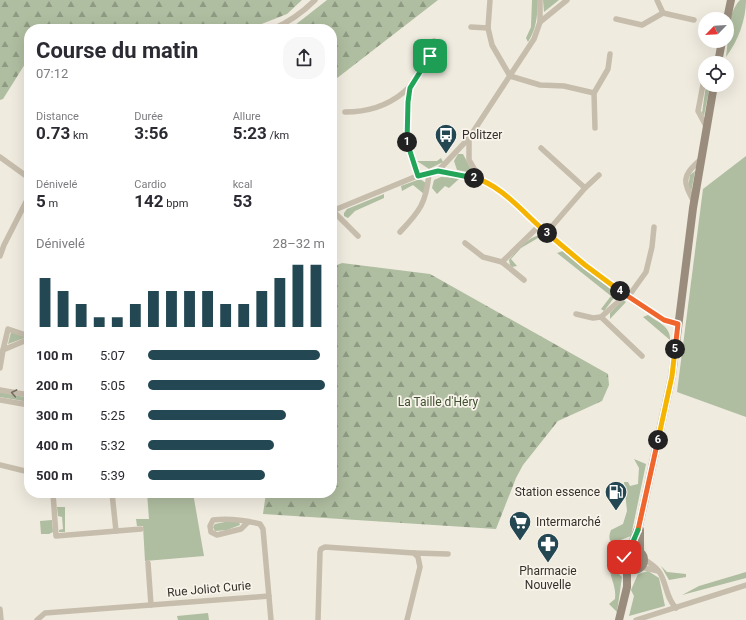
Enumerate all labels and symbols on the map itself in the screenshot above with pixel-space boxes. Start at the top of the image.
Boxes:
north arrow [698,12,734,48]
pin [413,39,447,73]
bus stop icon: Politzer [433,122,459,155]
place label: Politzer [462,128,502,142]
pin: 1 [397,132,417,152]
pin: 2 [464,168,484,188]
pin: 3 [537,223,557,243]
pin: 4 [610,281,630,301]
pin: 5 [665,339,685,359]
one-way arrow [11,389,18,397]
park label: La Taille d'Héry [398,395,479,409]
pin: 6 [648,430,668,450]
fuel station icon: Station essence [603,479,629,512]
place label: Station essence [515,485,600,499]
supermarket icon: Intermarché [507,509,533,542]
place label: Intermarché [536,515,601,529]
pharmacy icon: Pharmacie Nouvelle [535,531,561,564]
pin [607,540,641,574]
place label: Pharmacie Nouvelle [519,564,577,592]
street label: Rue Joliot Curie [166,578,252,600]

